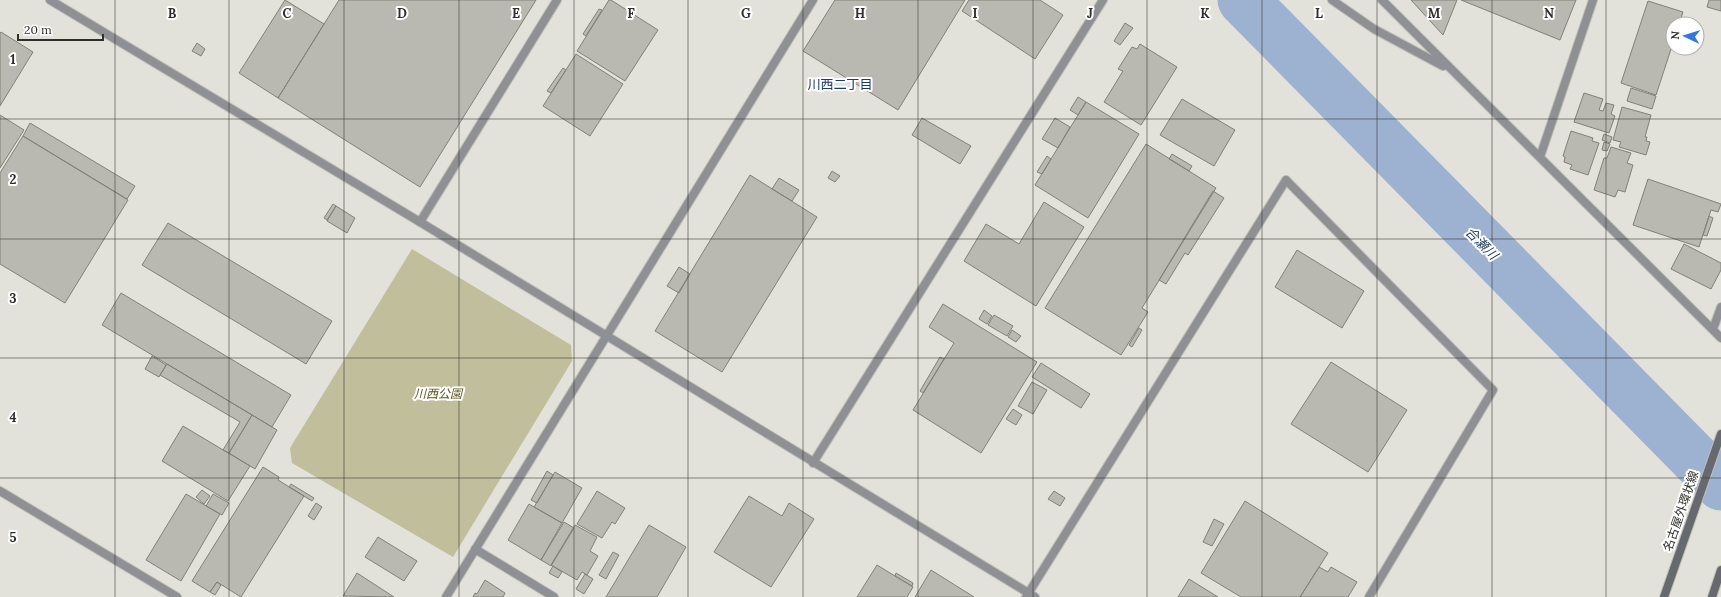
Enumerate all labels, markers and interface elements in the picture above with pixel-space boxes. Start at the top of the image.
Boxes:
text: B [168,5,177,22]
text: C [283,5,292,22]
text: D [397,5,407,22]
text: E [512,5,520,22]
text: F [627,5,635,22]
text: G [741,5,751,22]
text: H [855,5,865,22]
text: I [972,5,978,22]
text: J [1087,5,1093,22]
text: K [1200,5,1210,22]
text: L [1315,5,1323,22]
text: M [1428,5,1441,22]
text: N [1544,5,1554,22]
scale bar [18,16,103,42]
north arrow [1665,16,1705,56]
text: 20 m [24,22,52,37]
text: N [1668,30,1682,40]
text: 1 [10,51,16,68]
district label: 川西二丁目 [807,76,873,93]
text: 2 [10,171,17,188]
water label: 合瀬川 [1462,224,1503,265]
text: 3 [9,290,17,307]
park label: 川西公園 [414,386,464,401]
text: 4 [9,409,17,426]
street label: 名古屋外環状線 [1660,469,1701,553]
text: 5 [9,529,17,546]

